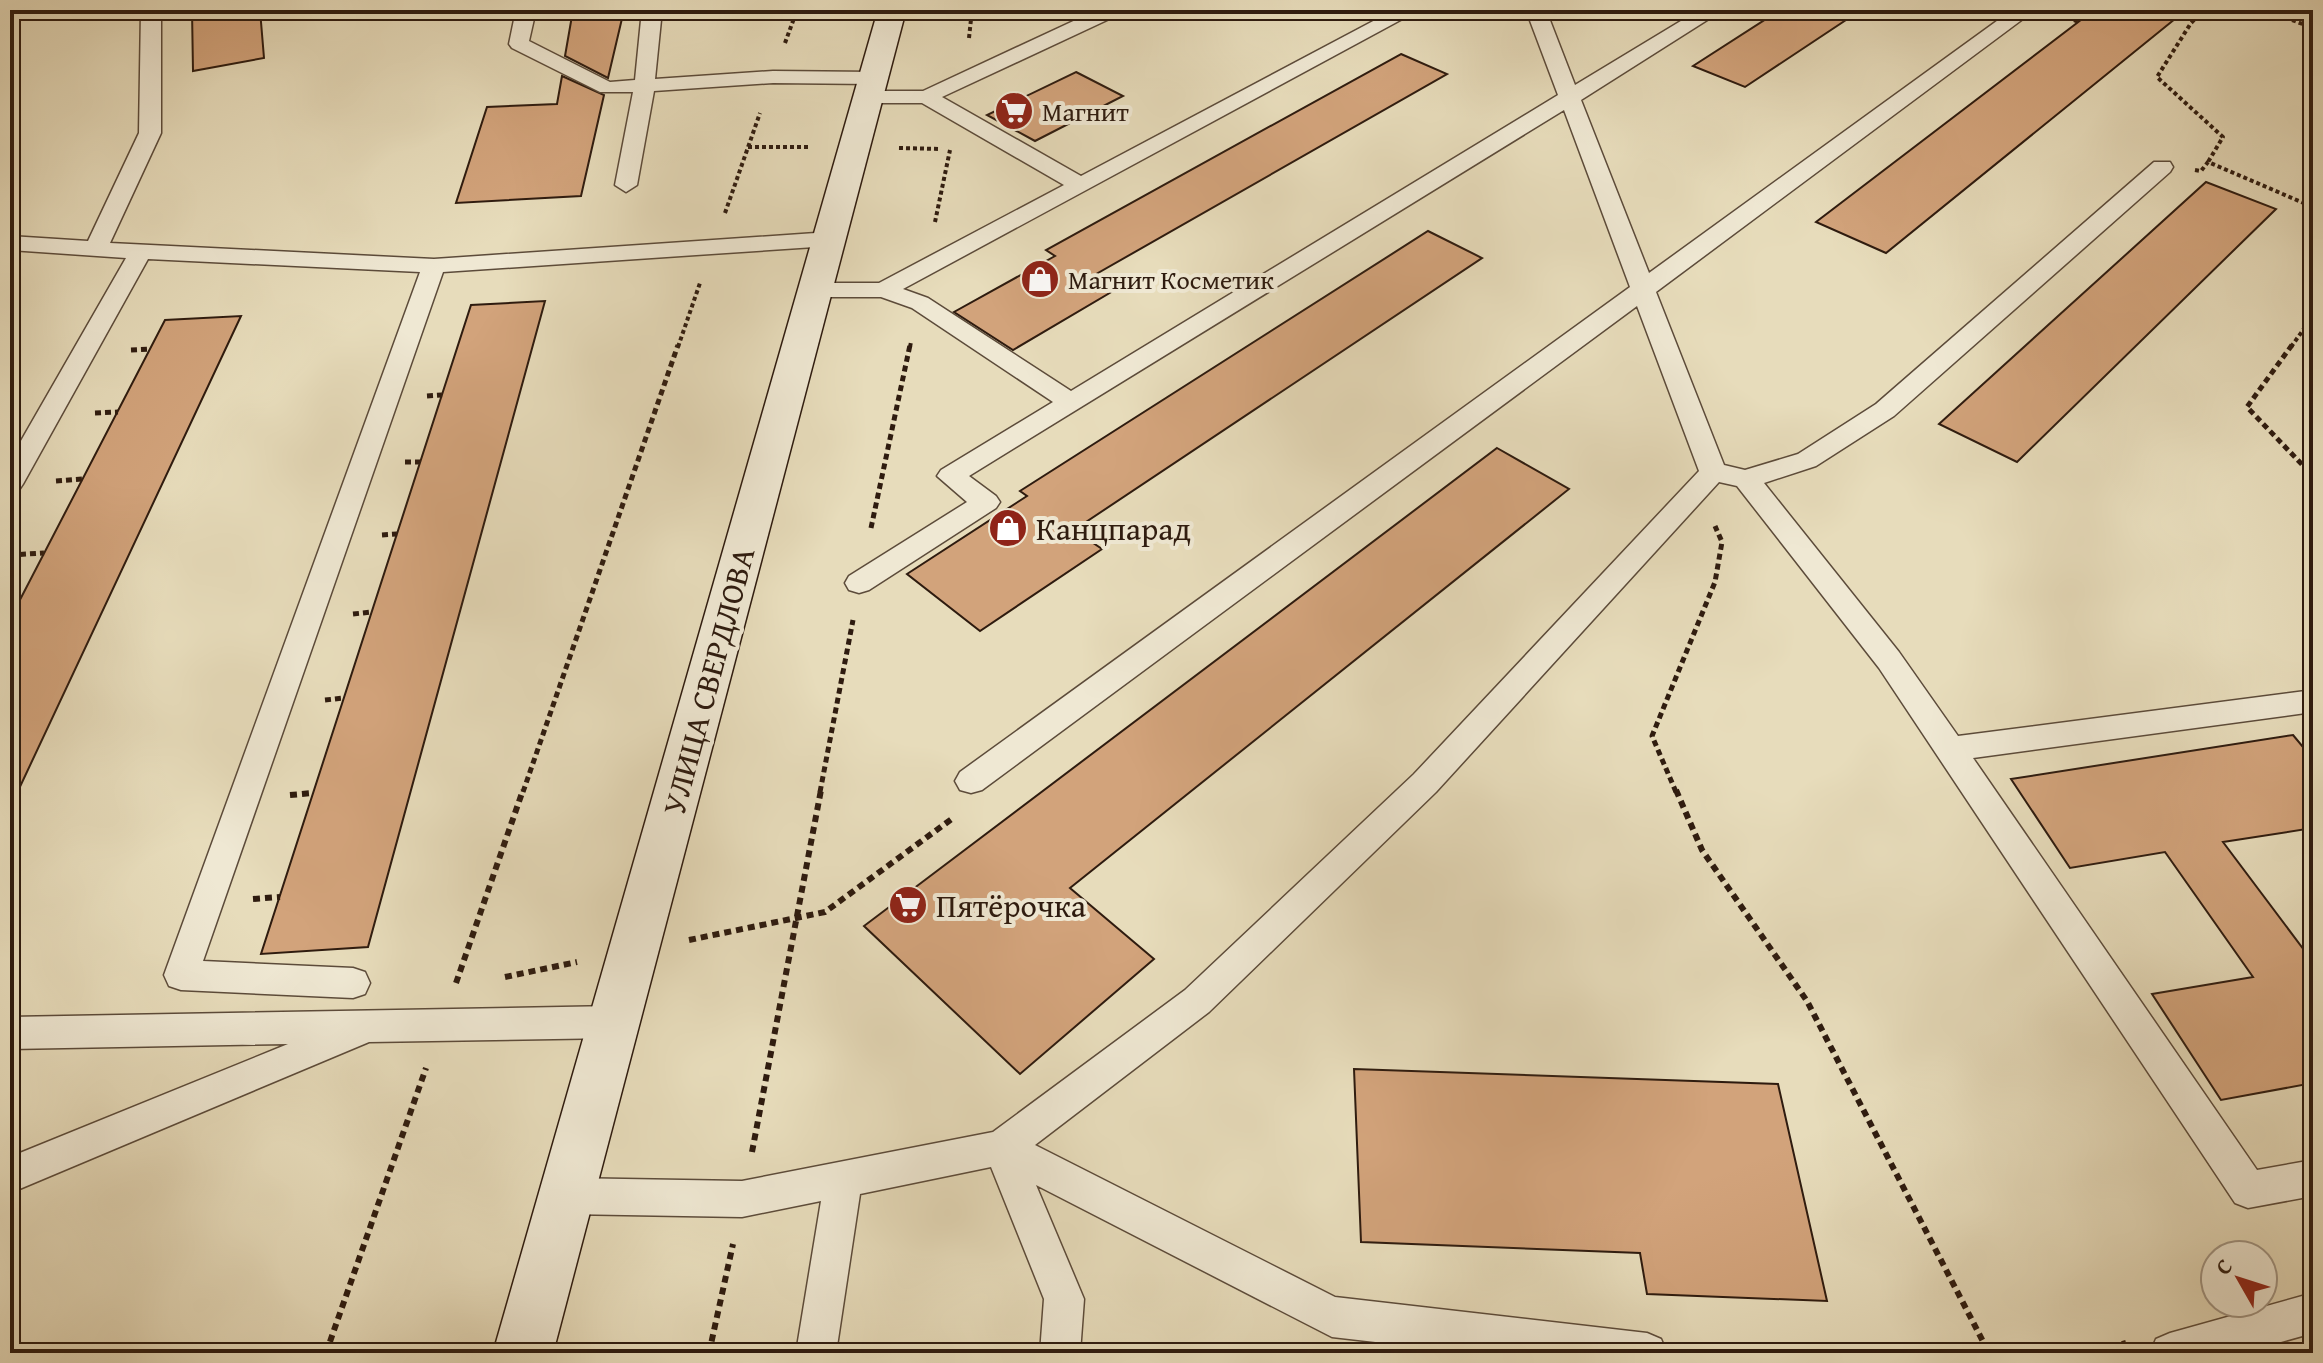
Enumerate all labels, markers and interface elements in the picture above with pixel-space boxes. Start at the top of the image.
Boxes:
supermarket icon: Магнит [993,90,1035,132]
place label: Магнит [1042,92,1129,131]
shop icon: Магнит Косметик [1019,258,1061,300]
place label: Магнит Косметик [1068,260,1274,299]
place label: Канцпарад [1036,505,1191,552]
shop icon: Канцпарад [987,507,1029,549]
street label: УЛИЦА СВЕРДЛОВА [650,541,766,820]
place label: Пятёрочка [936,882,1087,929]
supermarket icon: Пятёрочка [887,884,929,926]
north arrow [2199,1239,2279,1319]
text: С [2207,1252,2240,1281]

